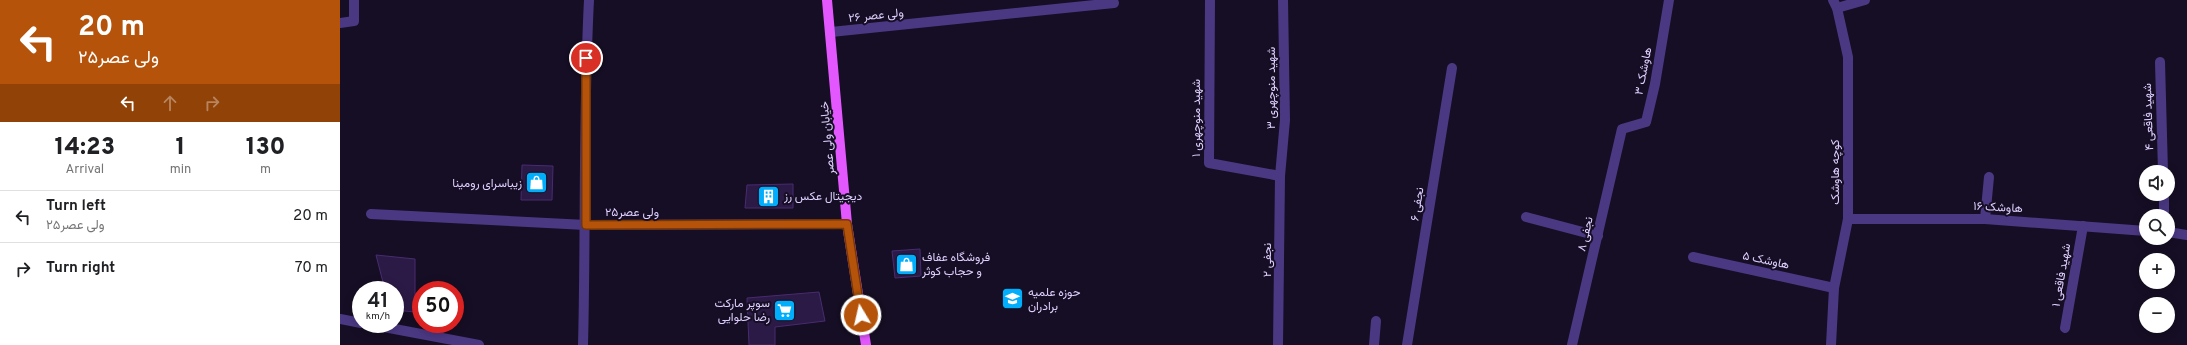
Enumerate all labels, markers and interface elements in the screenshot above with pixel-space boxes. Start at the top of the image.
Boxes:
street label: ولی عصر ۲۶ [848,5,905,27]
text: 20 m [78,10,145,46]
icon: left [12,16,64,68]
pin [569,41,603,75]
street label: هاوشک ۳ [1632,46,1656,96]
text: ولی عصر۲۵ [78,47,159,70]
icon: arrive [575,47,597,69]
street label: شهید منوچهری ۳ [1264,47,1280,129]
street label: شهید منوچهری ۱ [1189,79,1205,157]
street label: شهید فاقعی ۴ [2140,83,2158,151]
icon: left [117,92,139,114]
icon: ahead [159,92,181,114]
icon: right [201,92,223,114]
street label: خیابان ولی عصر [817,100,839,176]
text: 14:23 [55,133,115,163]
text: 1 [176,133,185,163]
text: 130 [246,133,285,163]
street label: کوچه هاوشک [1828,139,1844,205]
text: Arrival [65,162,104,178]
text: min [170,162,191,178]
text: m [260,162,271,178]
map controls [2139,165,2175,333]
button: sound [2139,165,2175,201]
shop icon: زیباسرای رومینا [524,170,550,196]
place label: زیباسرای رومینا [452,176,522,192]
building icon: دیجیتال عکس رز [756,183,782,209]
street label: نجفی ۶ [1407,186,1429,222]
place label: دیجیتال عکس رز [783,189,863,205]
text: Turn left [46,197,106,216]
street label: هاوشک ۱۶ [1973,199,2023,217]
street label: ولی عصر۲۵ [605,205,659,221]
icon: left [12,206,34,228]
text: 20 m [293,207,328,226]
button: search [2139,209,2175,245]
street label: نجفی ۸ [1574,215,1598,253]
text: ولی عصر۲۵ [46,218,104,234]
street label: شهید فاقعی ۱ [2049,242,2075,308]
street label: نجفی ۲ [1260,243,1276,277]
street label: هاوشک ۵ [1741,248,1791,274]
place label: فروشگاه عفاف و حجاب کوثر [921,250,990,280]
shop icon: فروشگاه عفاف و حجاب کوثر [894,251,920,277]
button: + [2139,253,2175,289]
icon: right [12,258,34,280]
text: Turn right [46,259,115,278]
text: 70 m [295,259,328,278]
speed limit sign: 50 [412,281,464,333]
place label: حوزه علمیه برادران [1028,285,1080,315]
school or university icon: حوزه علمیه برادران [1000,286,1026,312]
text: 41 [368,289,388,315]
position arrow [840,294,882,336]
place label: سوپر مارکت رضا حلوایی [715,296,770,326]
supermarket icon: سوپر مارکت رضا حلوایی [772,297,798,323]
button: − [2139,297,2175,333]
text: km/h [366,310,390,323]

